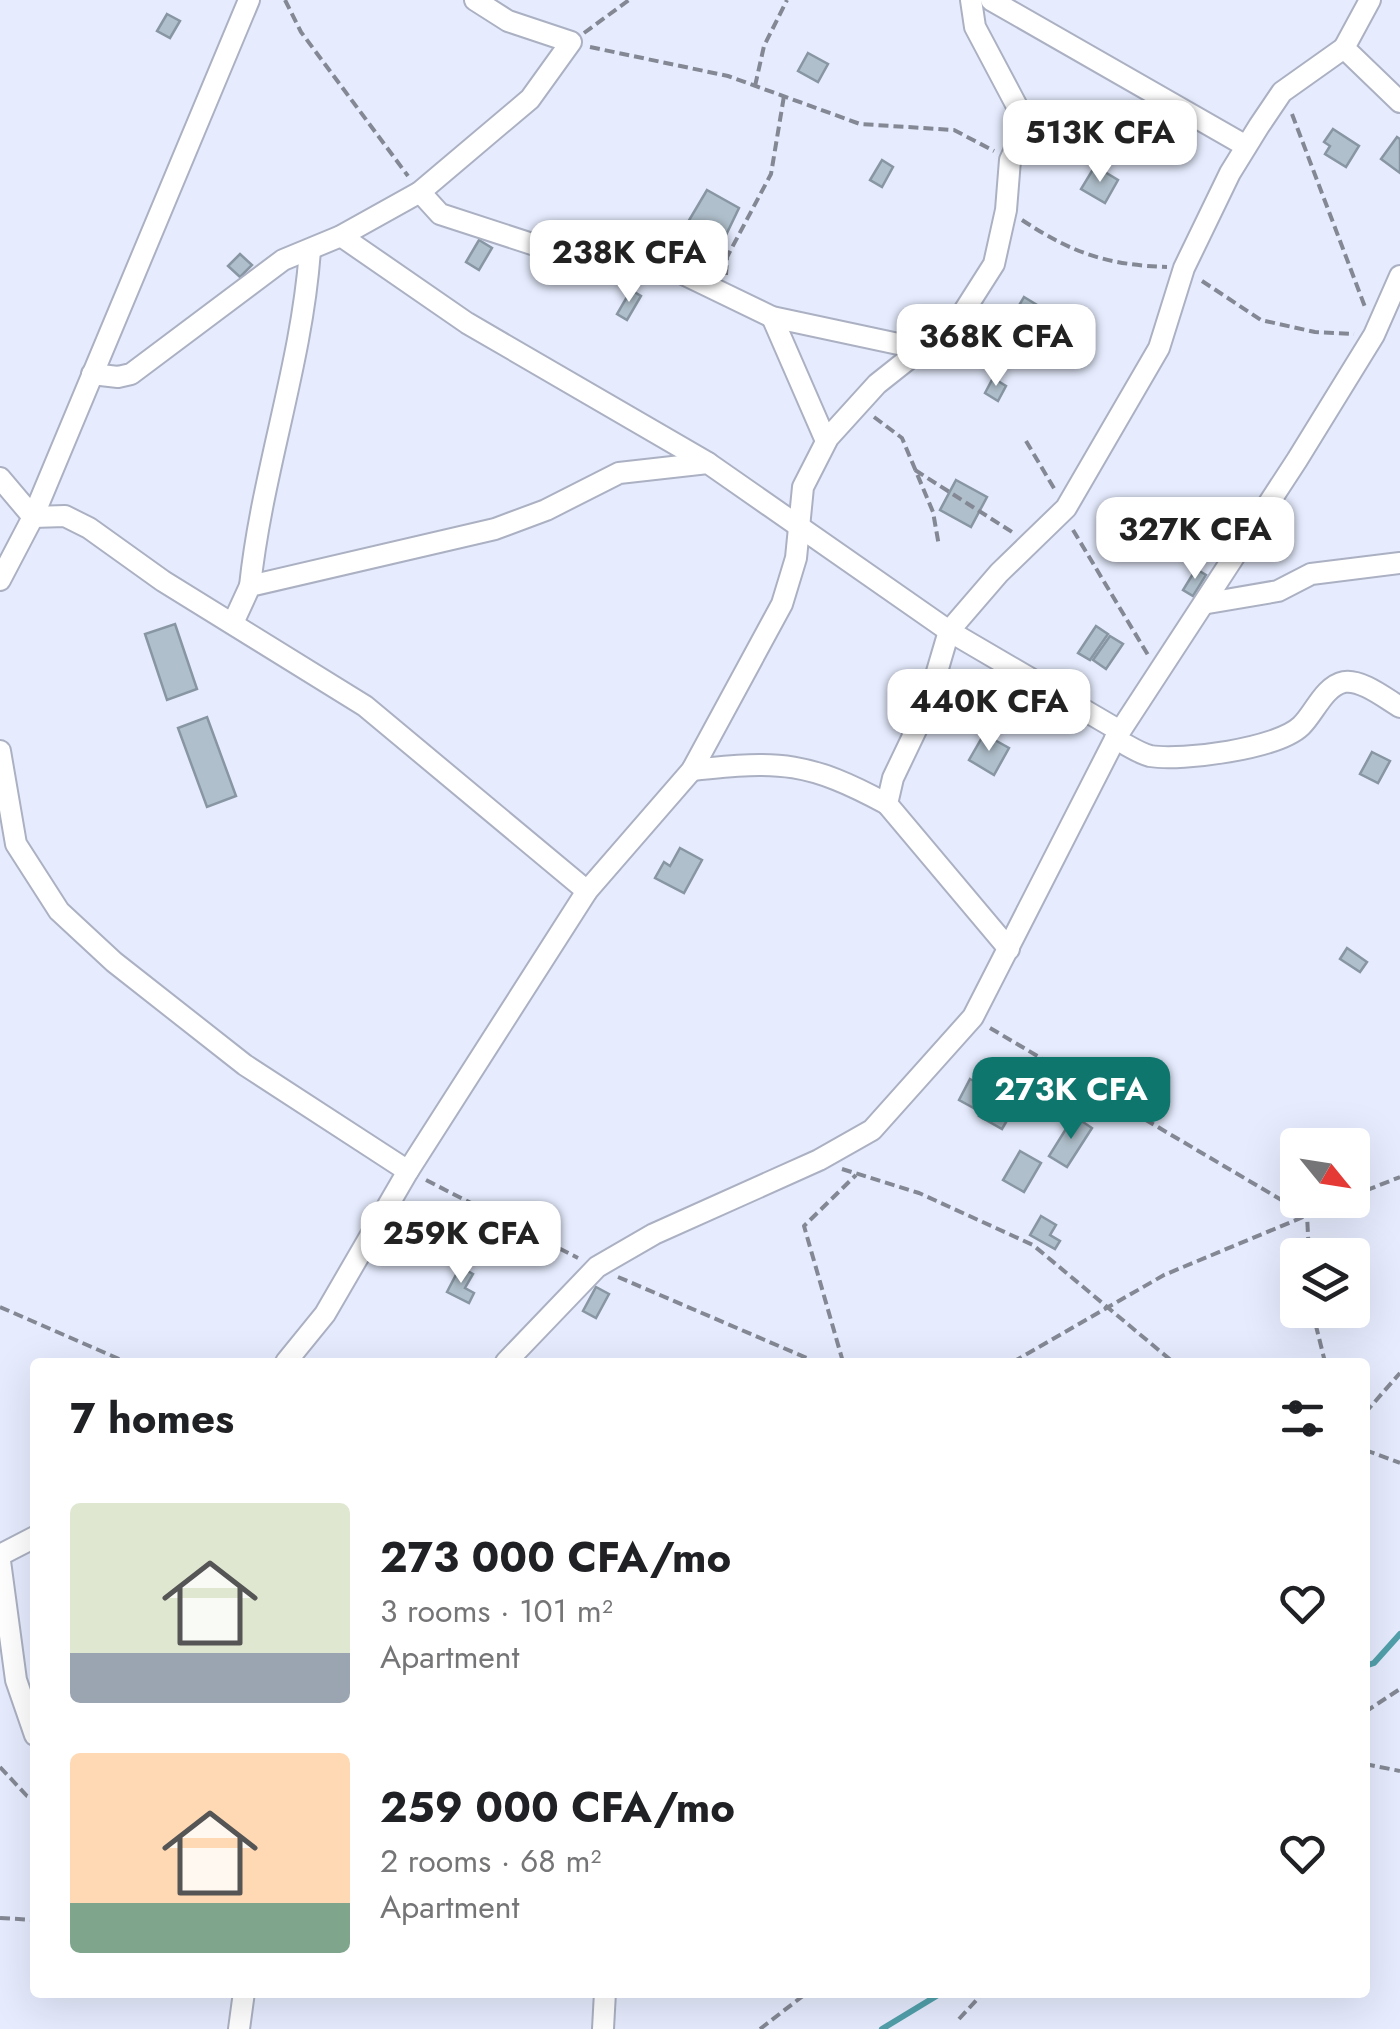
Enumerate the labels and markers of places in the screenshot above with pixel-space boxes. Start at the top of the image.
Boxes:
pin: 513K CFA [997,100,1203,185]
pin: 238K CFA [526,220,732,305]
pin: 368K CFA [893,304,1099,389]
pin: 327K CFA [1092,497,1298,582]
pin: 440K CFA [886,669,1092,754]
pin: 273K CFA [968,1057,1174,1142]
pin: 259K CFA [358,1201,564,1286]

